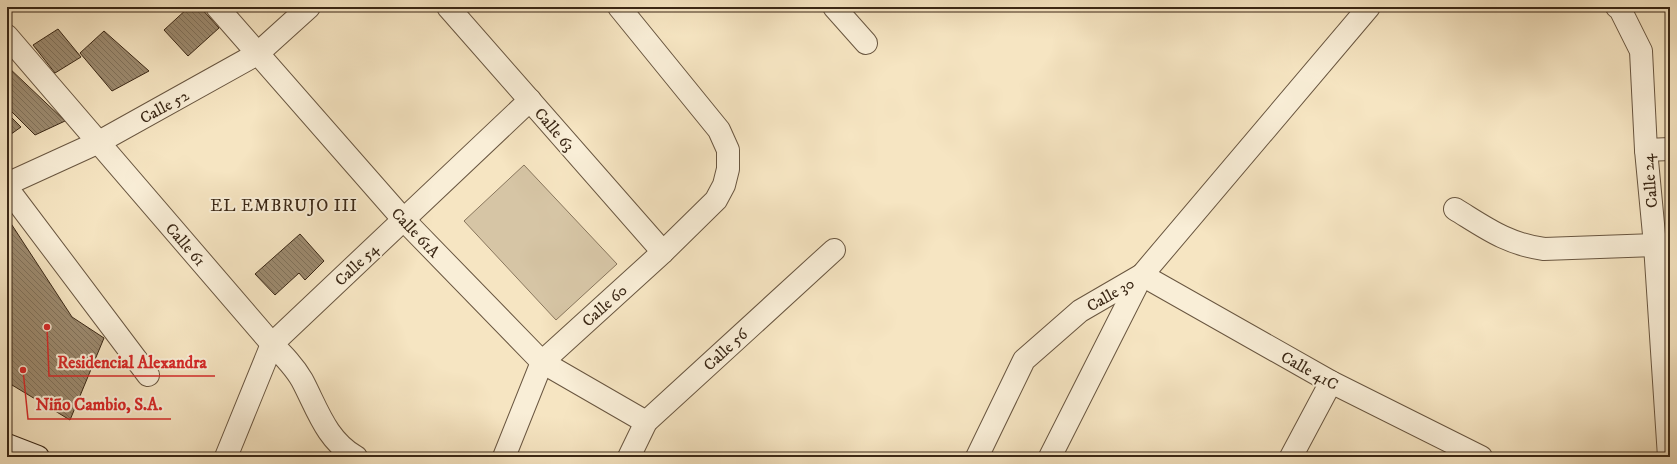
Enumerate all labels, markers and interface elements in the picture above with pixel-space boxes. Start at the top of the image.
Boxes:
street label: Calle 52 [137,85,193,128]
street label: Calle 63 [530,104,579,156]
street label: Calle 24 [1638,152,1662,209]
district label: EL EMBRUJO III [210,195,358,217]
street label: Calle 61A [387,204,444,262]
street label: Calle 61 [161,219,210,271]
street label: Calle 54 [331,238,383,290]
street label: Calle 30 [1083,273,1138,316]
street label: Calle 60 [578,280,631,331]
street label: Calle 56 [699,324,752,375]
callout: Residencial Alexandra [49,347,215,376]
street label: Calle 41C [1277,347,1342,395]
text: Residencial Alexandra [57,352,208,374]
callout: Niño Cambio, S.A. [28,390,171,419]
text: Niño Cambio, S.A. [35,394,163,416]

